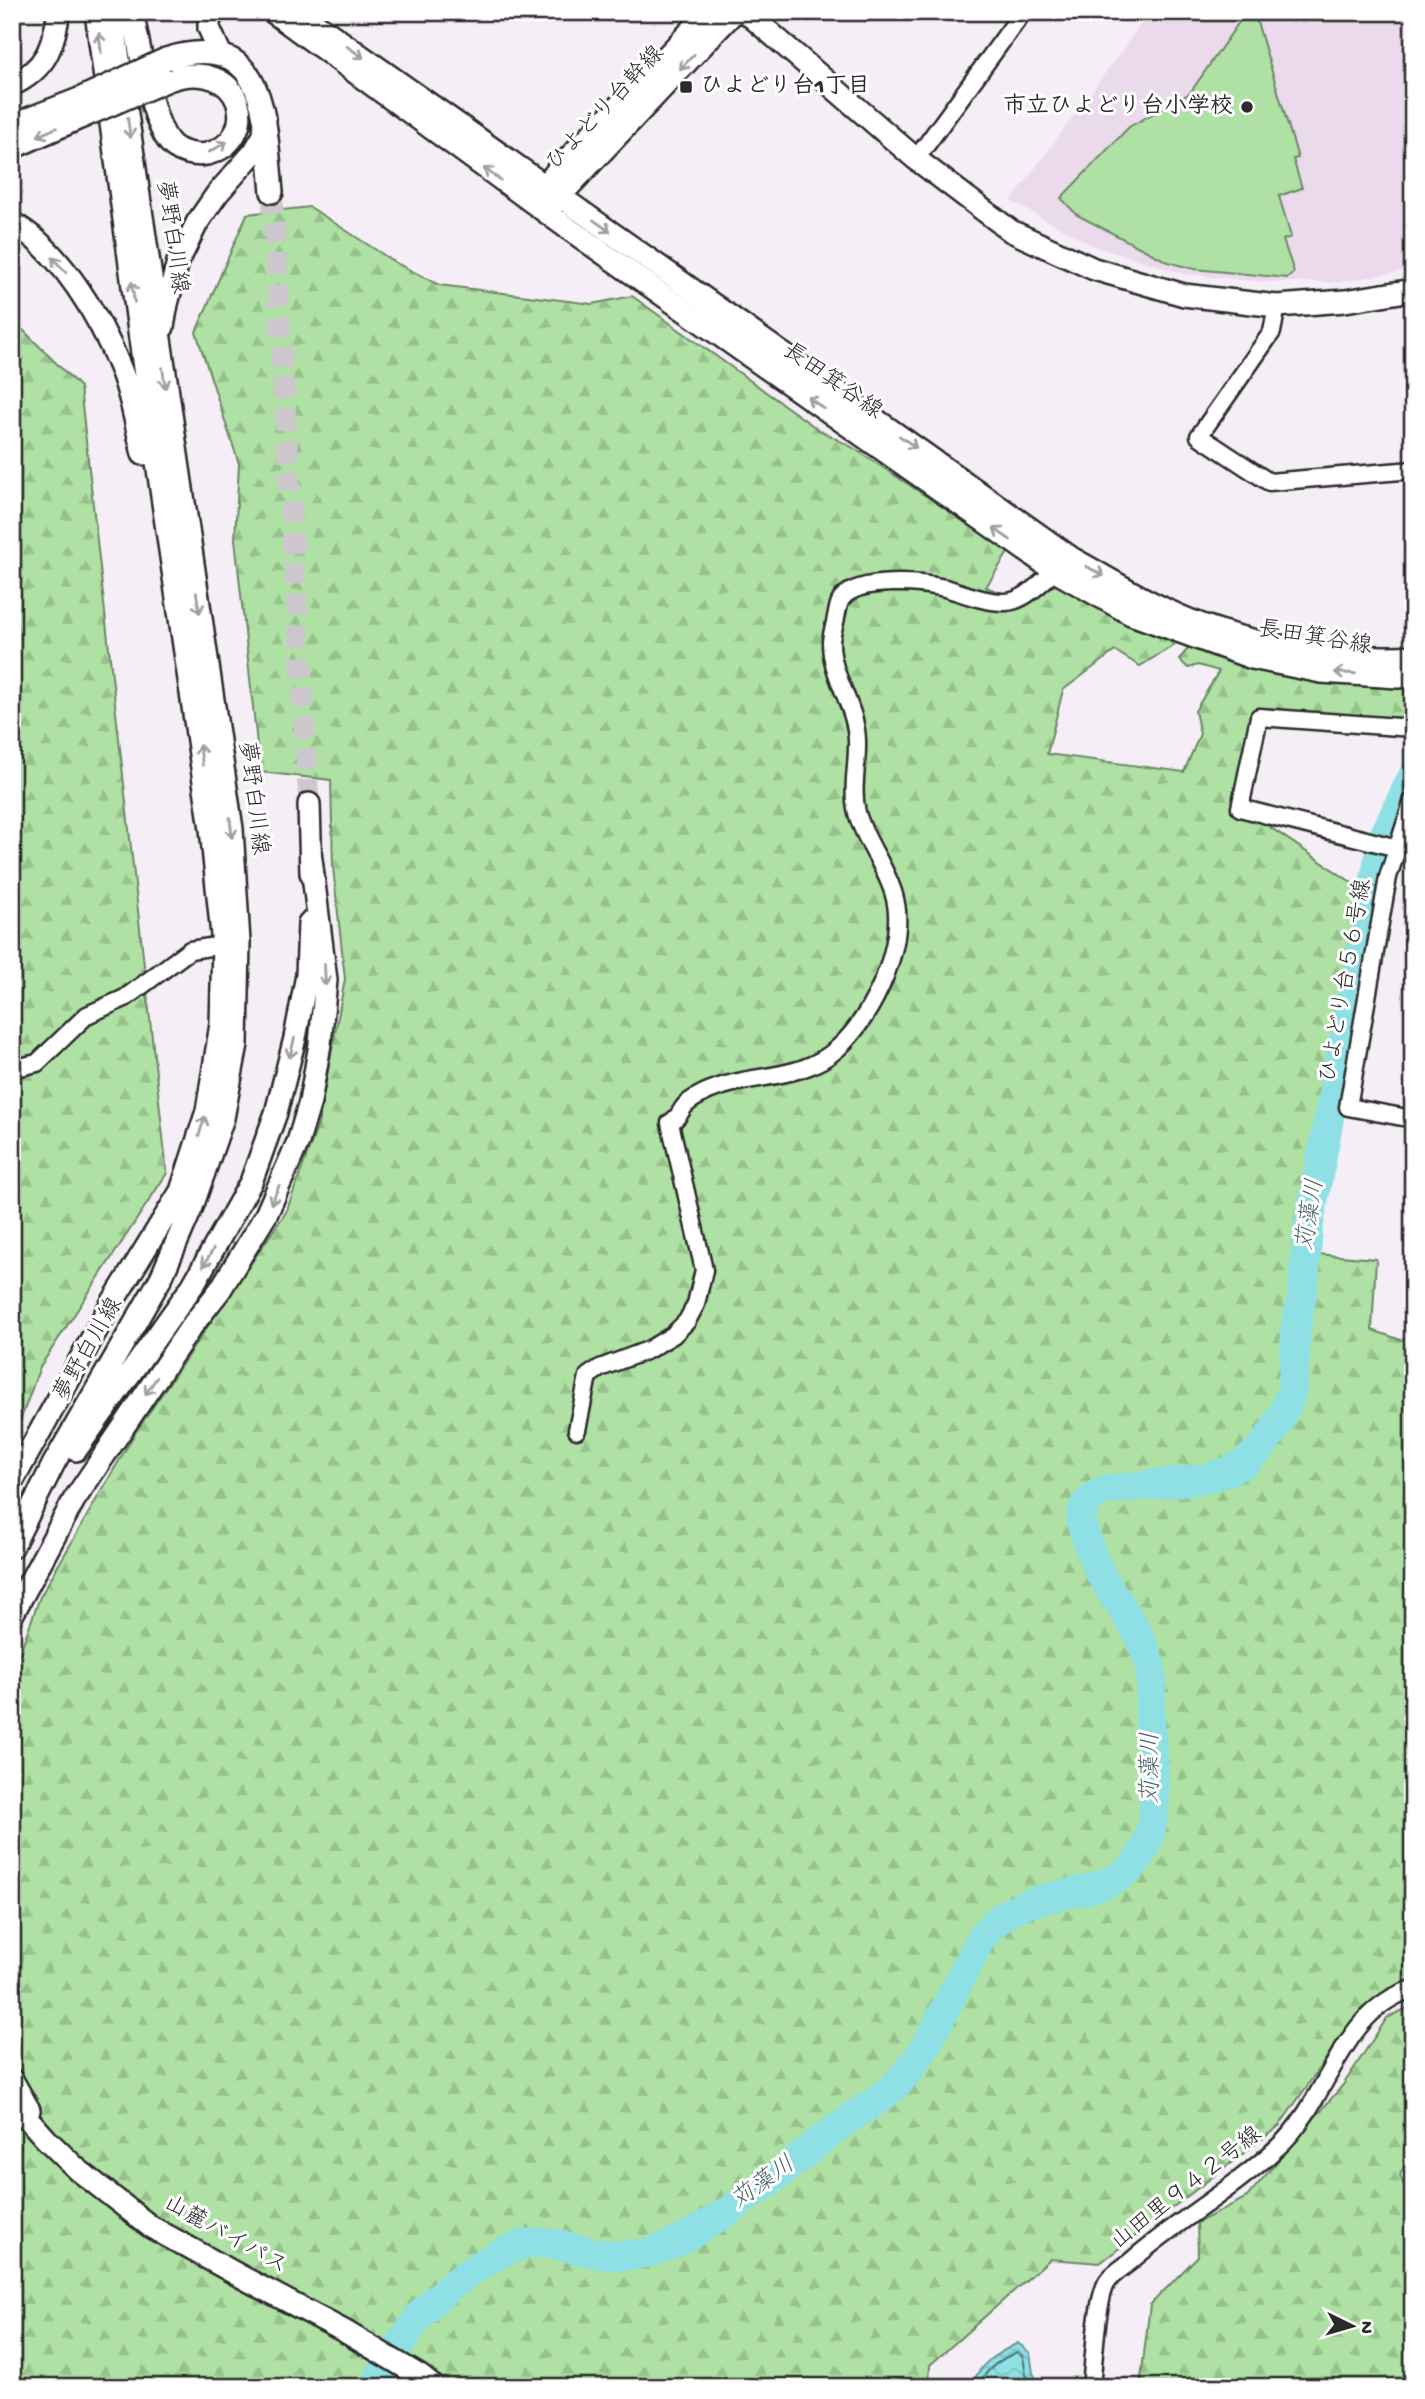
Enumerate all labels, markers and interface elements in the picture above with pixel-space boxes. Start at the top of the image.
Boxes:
one-way arrow [93,32,106,54]
street label: ひよどり台幹線 [540,40,671,177]
one-way arrow [345,44,364,59]
one-way arrow [679,53,696,70]
place label: ひよどり台1丁目 [700,72,870,101]
marker: ひよどり台1丁目 [678,79,694,95]
place label: 市立ひよどり台小学校 [1003,92,1233,121]
marker: 市立ひよどり台小学校 [1239,99,1255,115]
one-way arrow [122,116,135,139]
one-way arrow [37,126,58,139]
one-way arrow [208,140,228,154]
one-way arrow [483,166,502,181]
street label: 夢野白川線 [150,178,193,296]
one-way arrow [592,219,611,233]
one-way arrow [51,256,67,274]
one-way arrow [126,282,139,304]
street label: 長田箕谷線 [777,337,887,426]
one-way arrow [158,366,171,389]
one-way arrow [807,396,826,410]
one-way arrow [898,435,917,449]
one-way arrow [993,527,1012,541]
one-way arrow [1084,565,1105,578]
one-way arrow [192,591,205,614]
street label: 長田箕谷線 [1256,616,1374,661]
one-way arrow [1334,666,1356,679]
street label: 夢野白川線 [232,739,273,857]
one-way arrow [194,744,207,766]
one-way arrow [225,816,238,839]
street label: ひよどり台５６号線 [1315,877,1378,1085]
one-way arrow [318,964,331,987]
one-way arrow [285,1036,298,1059]
one-way arrow [197,1115,209,1137]
water label: 苅藻川 [1291,1177,1332,1253]
one-way arrow [268,1184,281,1205]
one-way arrow [201,1247,214,1268]
street label: 夢野白川線 [48,1293,129,1407]
one-way arrow [144,1375,158,1395]
water label: 苅藻川 [1137,1732,1167,1804]
street label: 山田里９４２号線 [1106,2121,1268,2256]
water label: 苅藻川 [726,2150,802,2217]
street label: 山麓バイパス [158,2190,292,2281]
north arrow [1316,2290,1386,2360]
text: N [1353,2320,1377,2334]

